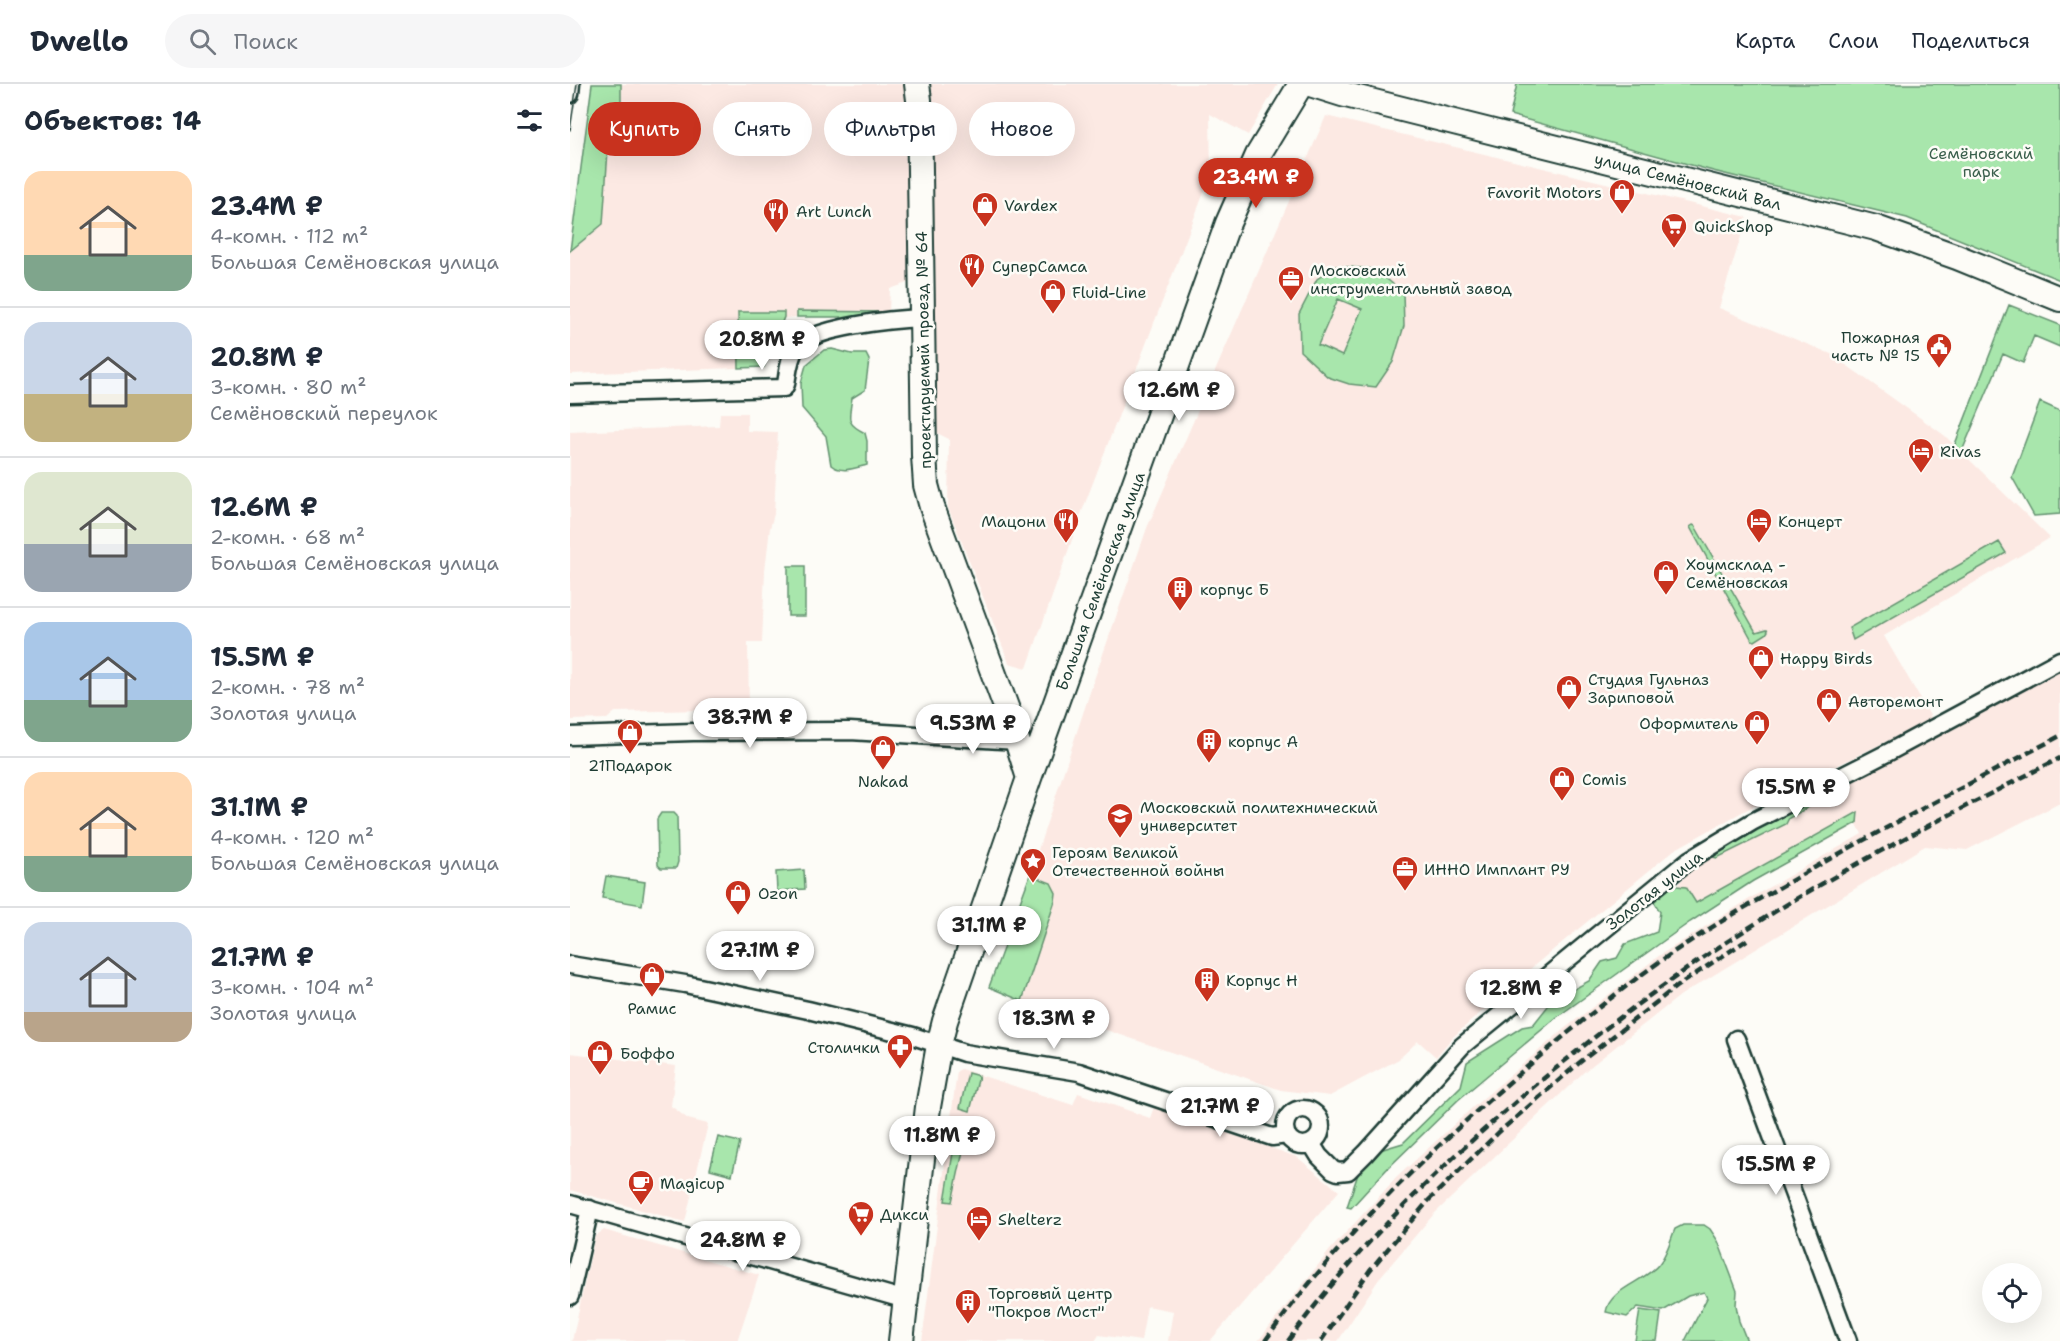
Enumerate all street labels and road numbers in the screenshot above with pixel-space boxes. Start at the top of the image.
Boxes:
street label: улица Семёновский Вал [1592,148,1784,215]
street label: проектируемый проезд № 64 [911,231,936,469]
street label: Большая Семёновская улица [1051,469,1150,693]
street label: Золотая улица [1602,846,1707,935]

